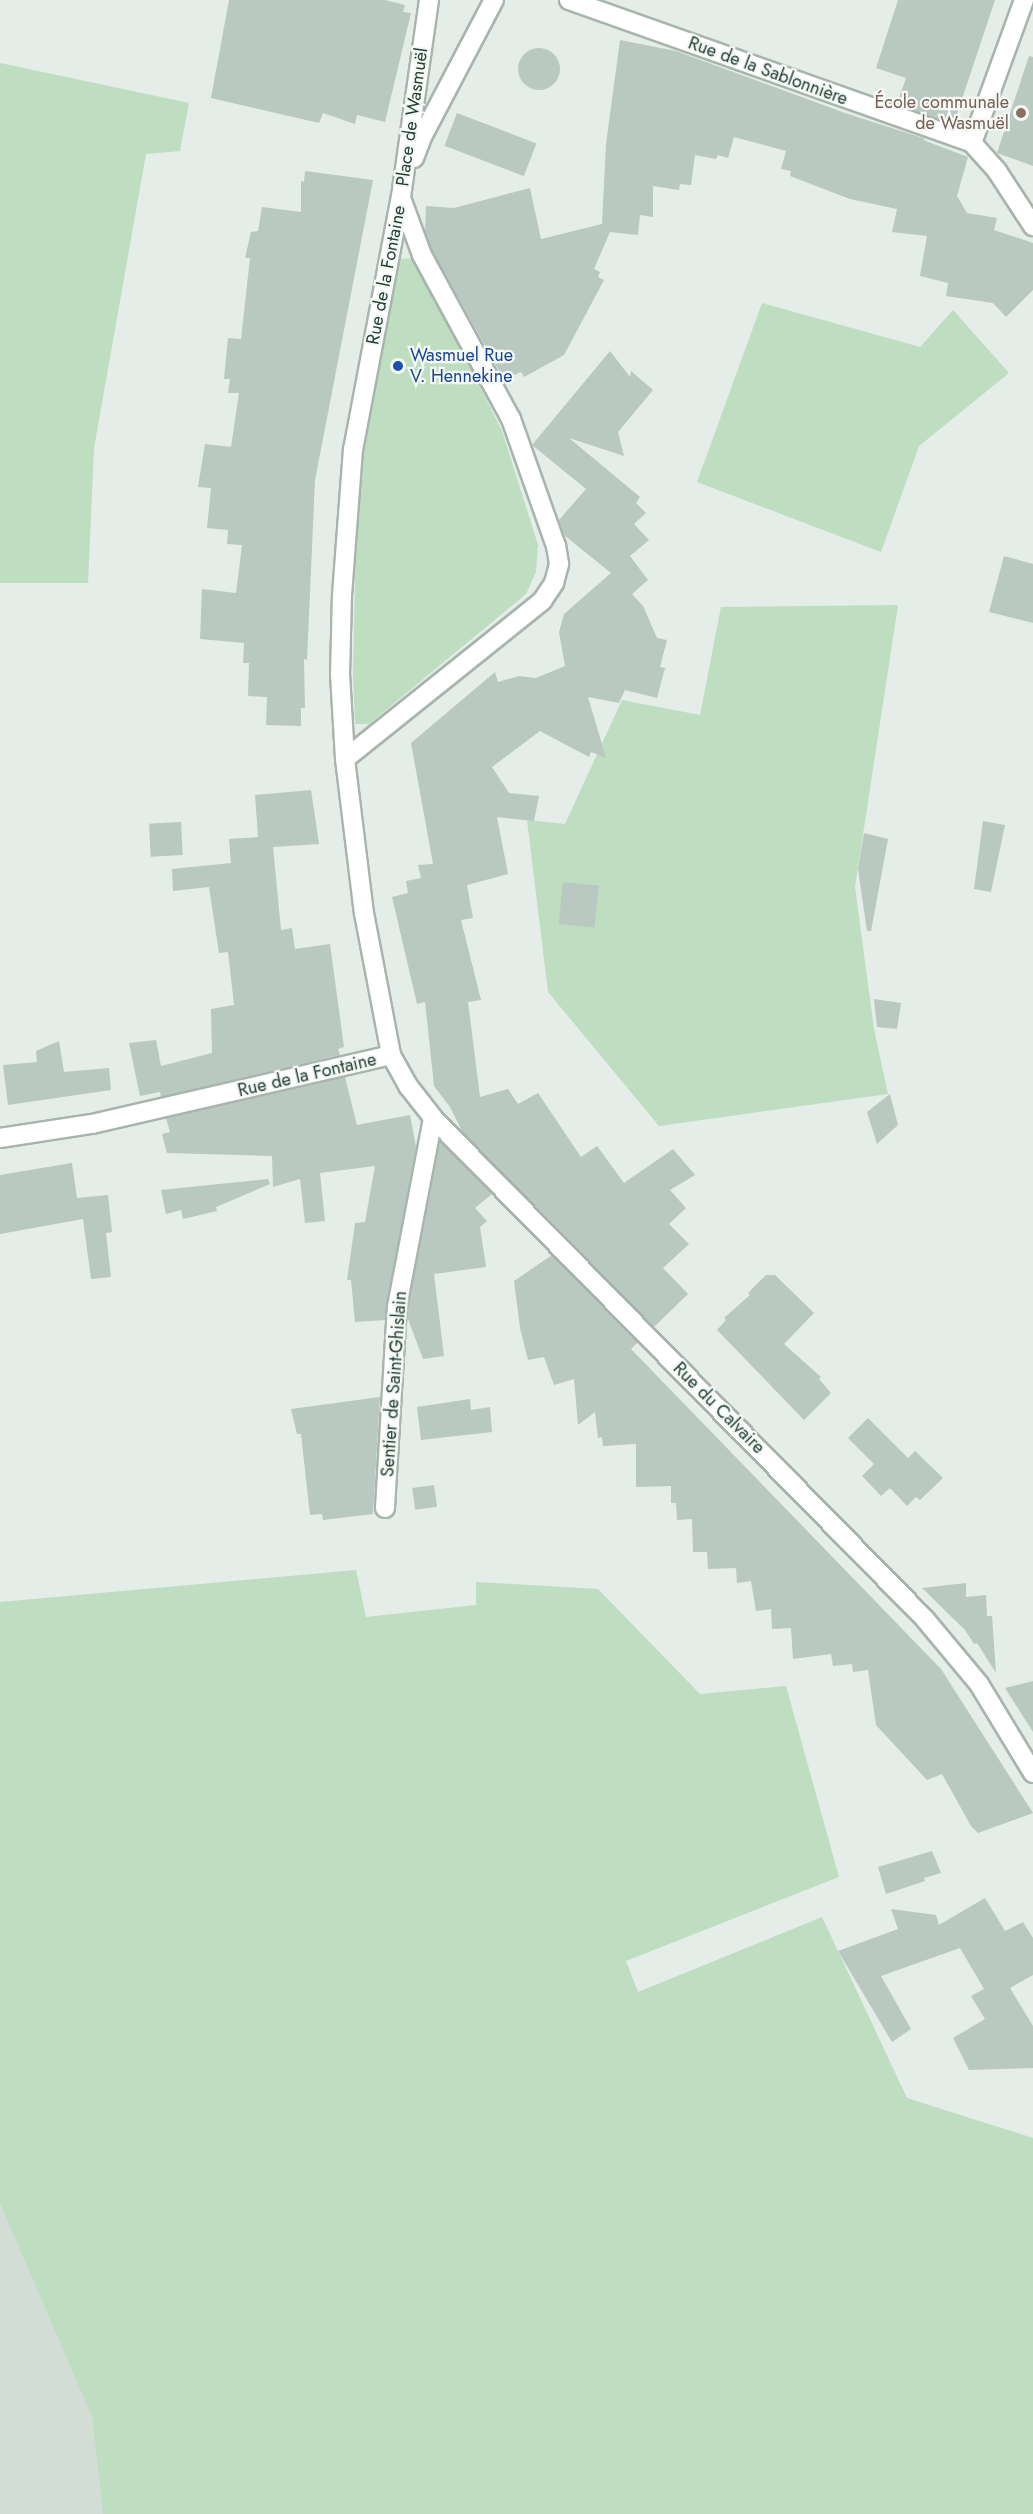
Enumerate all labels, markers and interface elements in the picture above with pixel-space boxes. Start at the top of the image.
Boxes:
street label: Rue de la Sablonnière [685,32,851,110]
street label: Place de Wasmuël [392,46,432,188]
place label: École communale de Wasmuël [874,92,1009,134]
marker: École communale de Wasmuël [1014,106,1028,120]
street label: Rue de la Fontaine [362,204,410,346]
place label: Wasmuel Rue V. Hennekine [410,345,513,388]
marker: Wasmuel Rue V. Hennekine [391,359,405,373]
street label: Rue de la Fontaine [236,1049,378,1101]
street label: Sentier de Saint-Ghislain [377,1290,411,1478]
street label: Rue du Calvaire [669,1358,769,1458]

